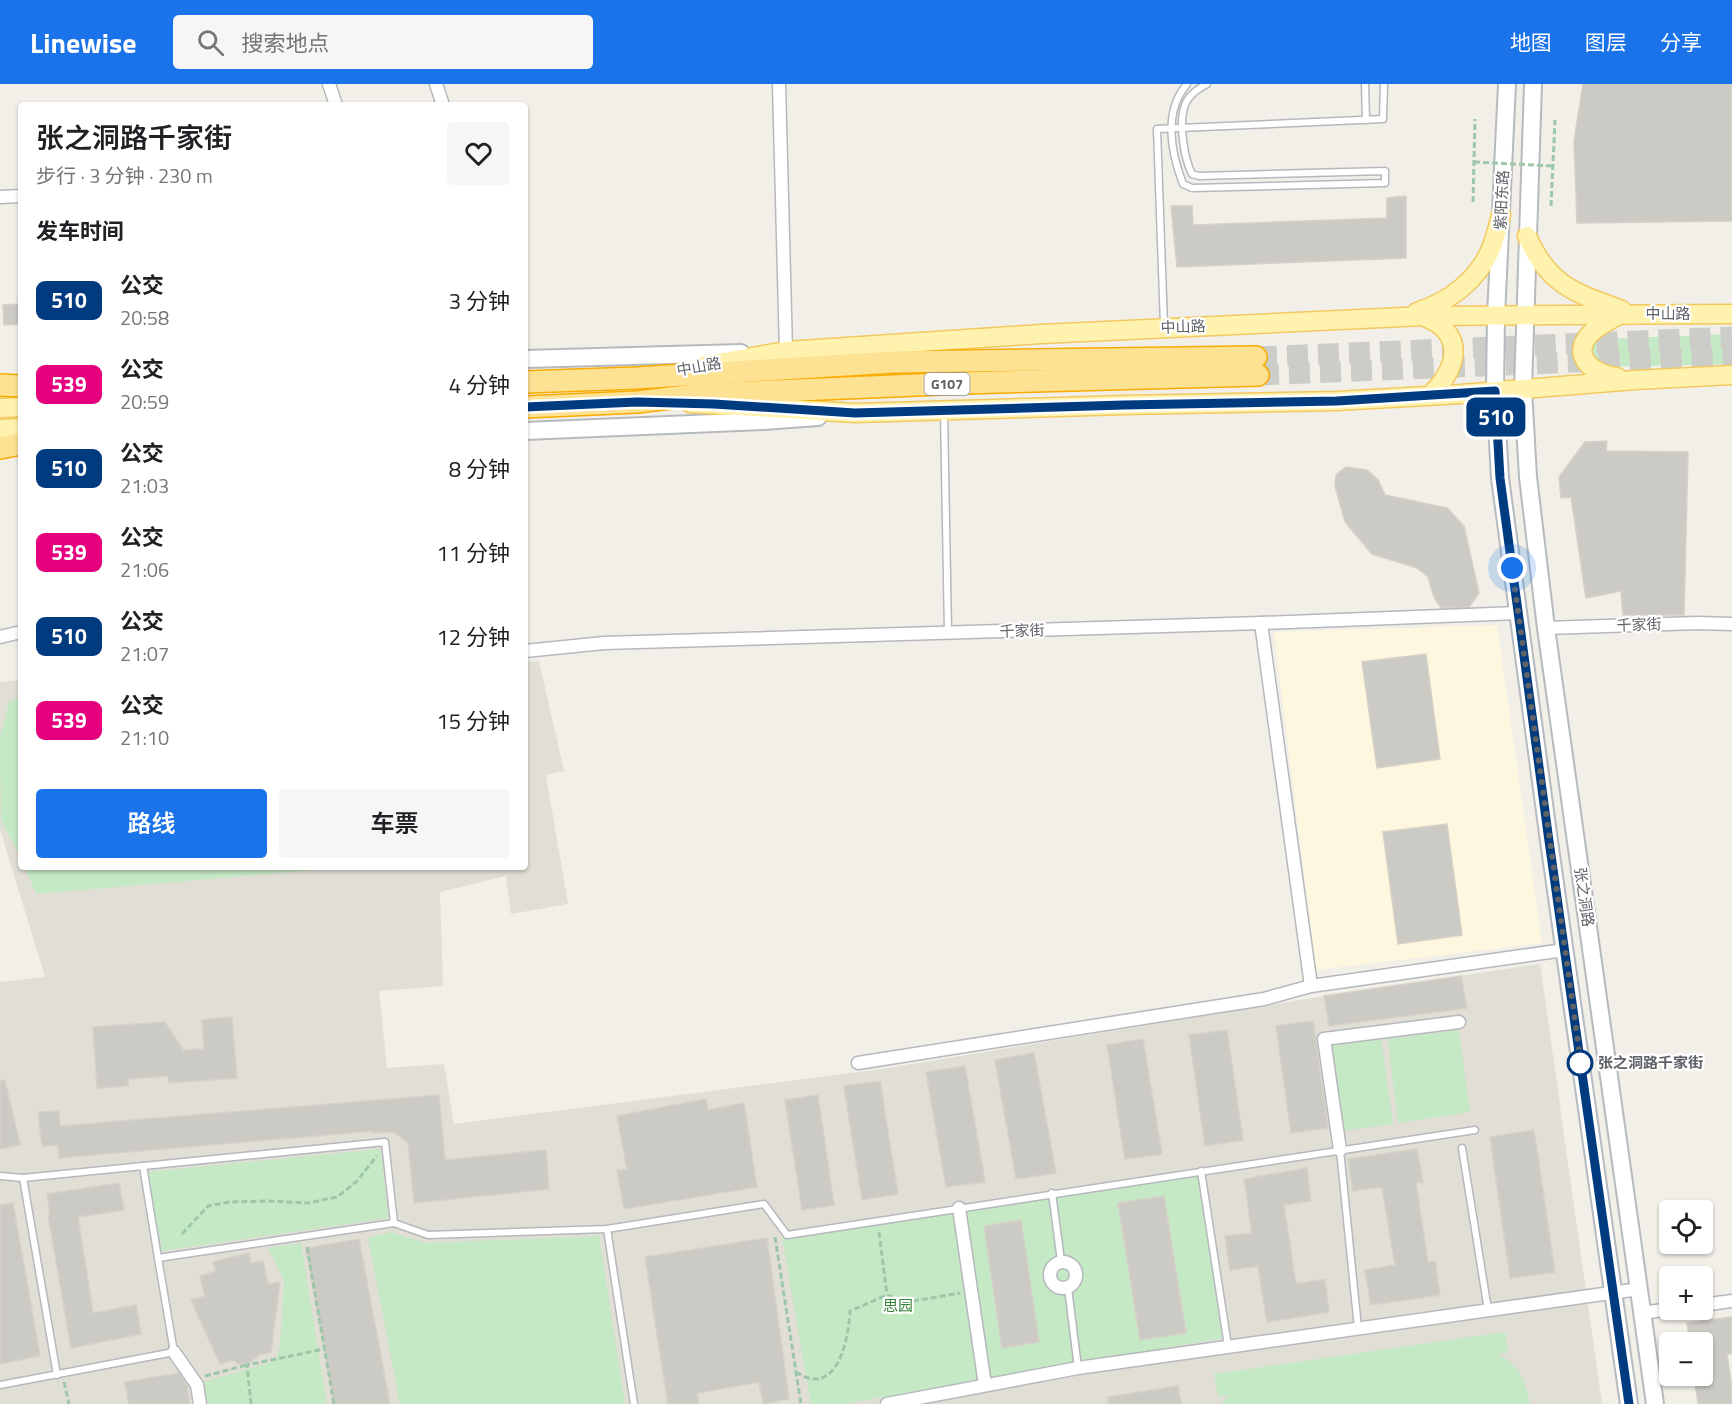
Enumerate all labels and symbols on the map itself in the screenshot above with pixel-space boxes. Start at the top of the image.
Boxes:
street label: 紫阳东路 [1488,169,1515,231]
street label: 中山路 [1645,302,1691,325]
street label: 中山路 [1160,314,1206,339]
street label: 中山路 [675,351,723,382]
road number: G107 [924,373,970,395]
line badge: 510 [1462,398,1531,436]
your location [1497,553,1527,583]
street label: 千家街 [1616,612,1662,637]
street label: 千家街 [999,618,1045,643]
street label: 张之洞路 [1569,866,1600,928]
marker: 张之洞路千家街 [1567,1050,1593,1076]
place label: 张之洞路千家街 [1598,1051,1703,1074]
park label: 思园 [883,1294,913,1317]

